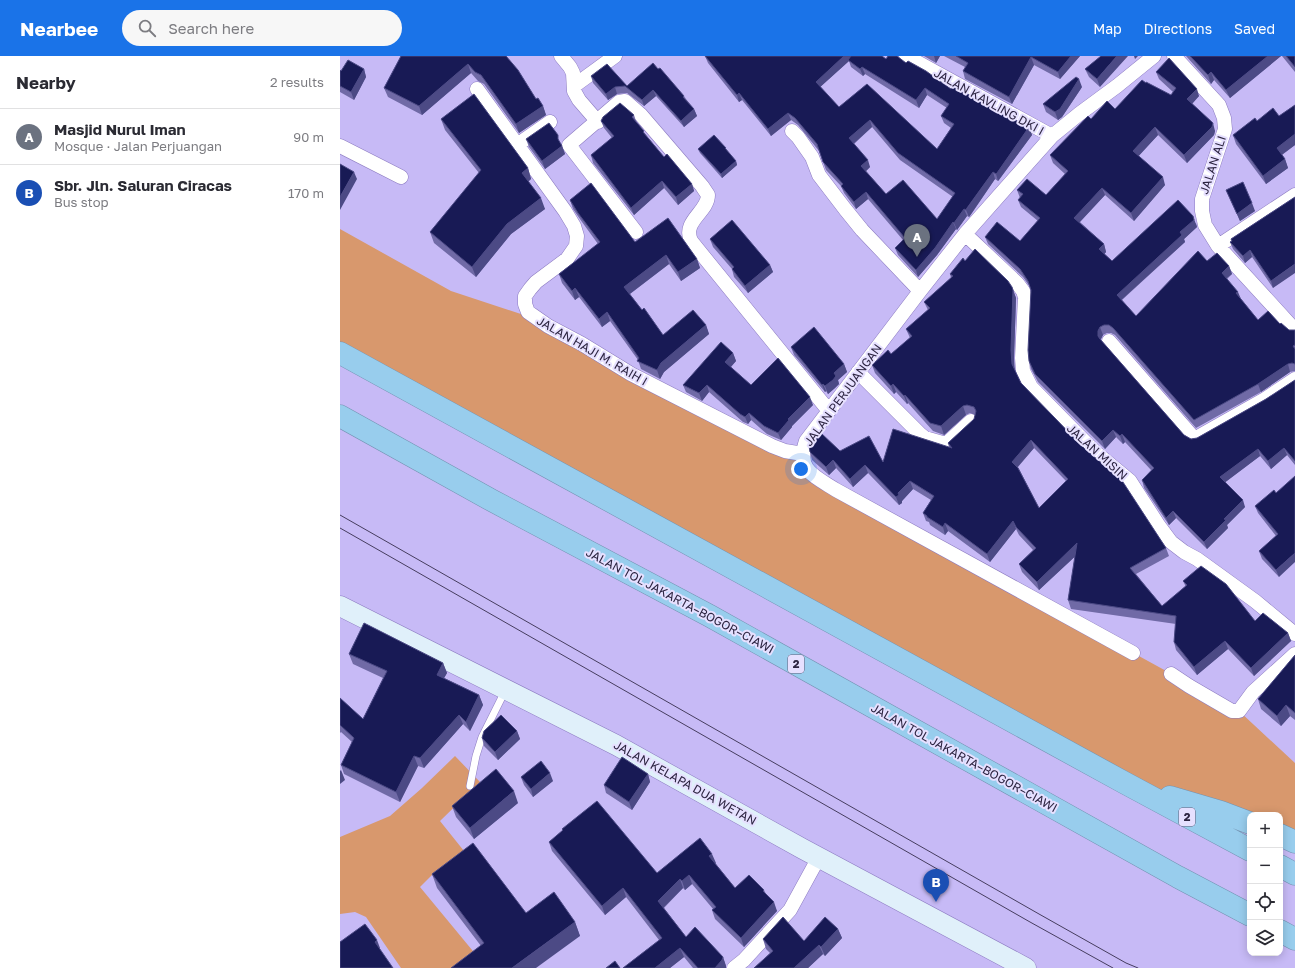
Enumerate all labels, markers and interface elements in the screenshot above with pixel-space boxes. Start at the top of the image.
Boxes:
search box [122,10,402,46]
text: Nearbee [20,17,98,40]
icon: search [136,17,158,39]
text: Search here [168,19,254,37]
text: Map [1093,20,1122,37]
text: Directions [1144,20,1212,37]
text: Saved [1234,20,1275,37]
street label: JALAN KAVLING DKI I [932,65,1047,138]
text: Nearby [16,72,76,93]
text: 2 results [270,74,324,90]
text: Masjid Nurul Iman [54,120,186,138]
text: A [24,129,34,145]
text: 90 m [293,129,324,145]
street label: JALAN ALI [1196,134,1229,196]
text: Mosque · Jalan Perjuangan [54,138,222,154]
text: Sbr. Jln. Saluran Ciracas [54,176,232,194]
text: B [24,185,34,201]
text: 170 m [288,185,324,201]
text: Bus stop [54,194,109,210]
pin: A [904,224,930,257]
street label: JALAN HAJI M. RAIH I [534,313,650,388]
street label: JALAN PERJUANGAN [801,341,885,449]
street label: JALAN MISIN [1064,421,1131,483]
your location [791,459,811,479]
street label: JALAN TOL JAKARTA–BOGOR–CIAWI [584,544,777,657]
road number: 2 [788,655,804,673]
street label: JALAN TOL JAKARTA–BOGOR–CIAWI [868,700,1060,815]
street label: JALAN KELAPA DUA WETAN [611,737,759,828]
road number: 2 [1179,808,1195,826]
map controls [1247,812,1283,956]
button: + [1247,812,1283,848]
button: − [1247,848,1283,884]
pin: B [923,869,949,902]
button: locate [1247,884,1283,920]
button: layers [1247,920,1283,956]

